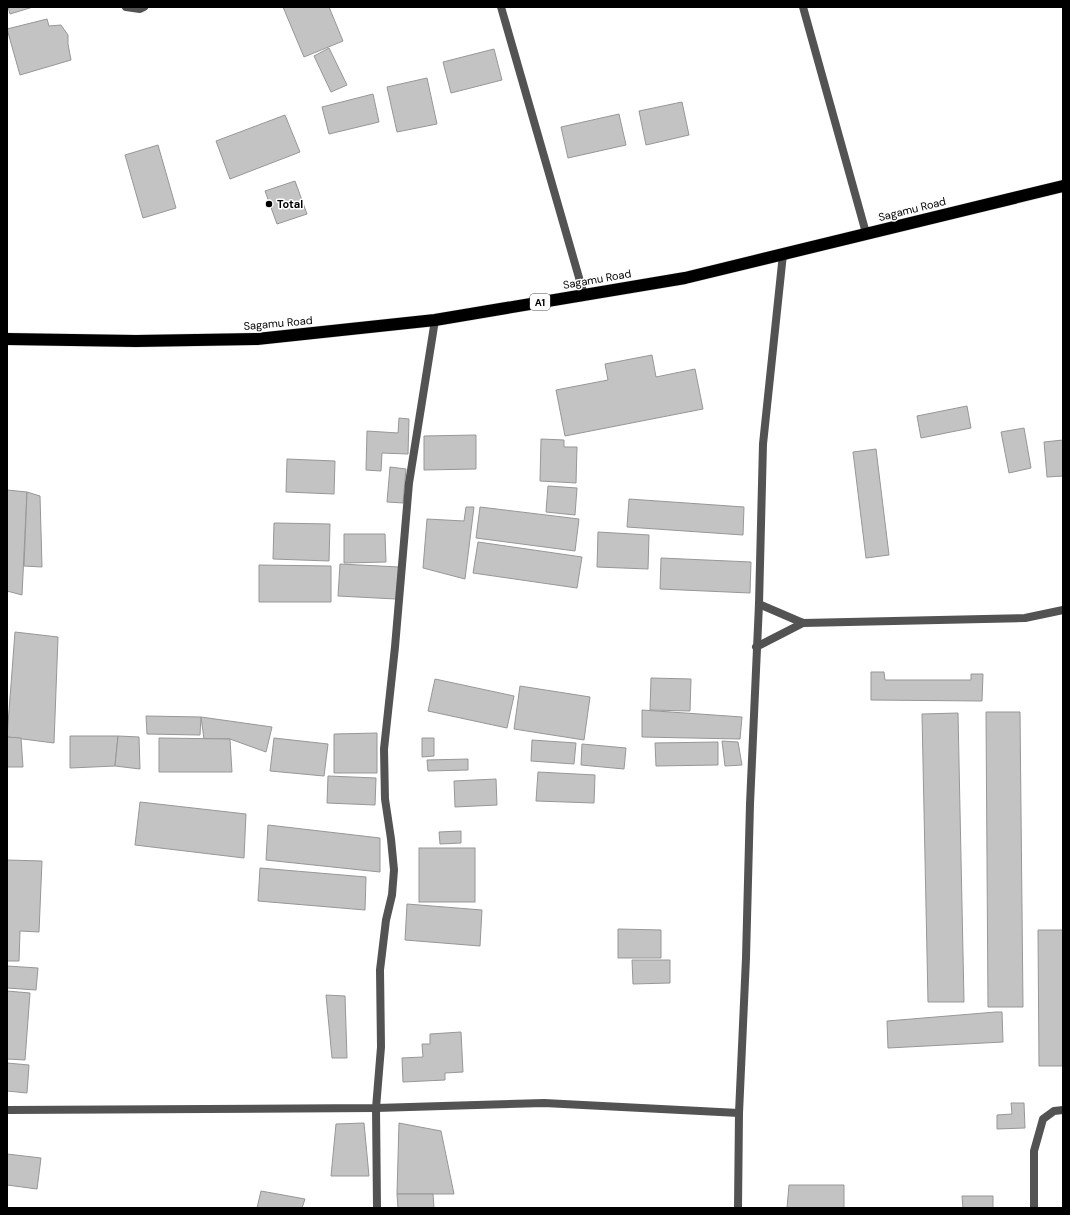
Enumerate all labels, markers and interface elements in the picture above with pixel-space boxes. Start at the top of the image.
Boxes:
street label: Sagamu Road [877,194,947,224]
place label: Total [277,197,303,211]
marker: Total [264,199,274,209]
street label: Sagamu Road [562,266,632,292]
road number: A1 [530,294,550,310]
street label: Sagamu Road [243,313,313,333]

